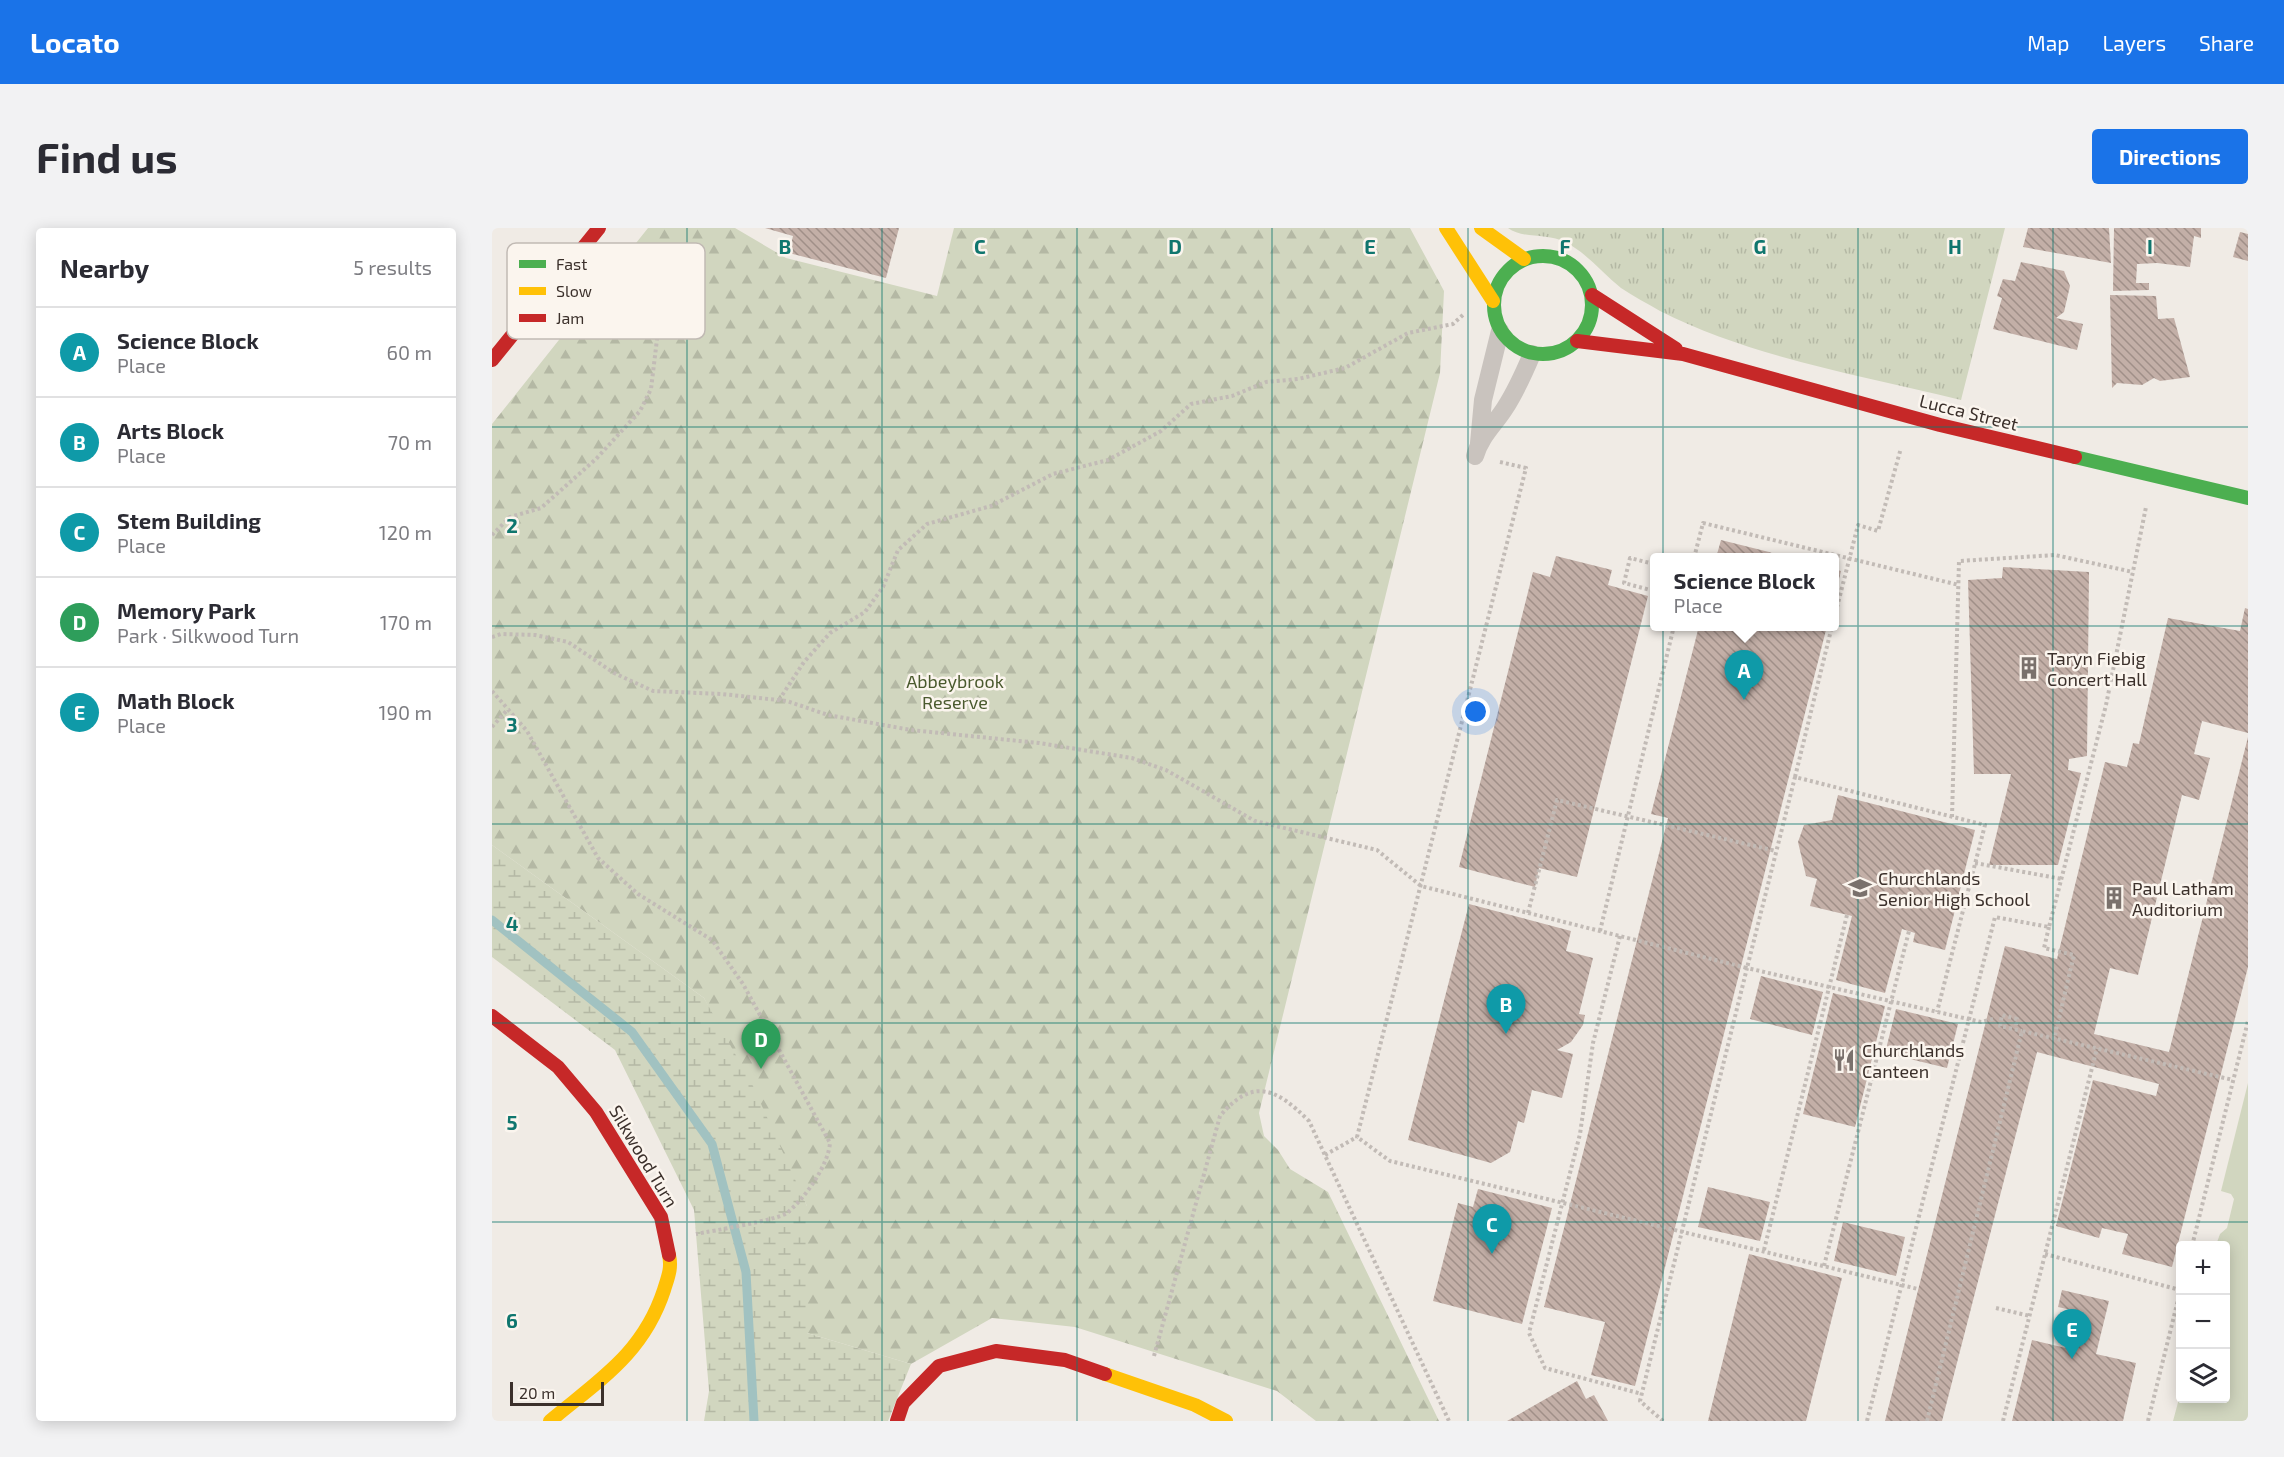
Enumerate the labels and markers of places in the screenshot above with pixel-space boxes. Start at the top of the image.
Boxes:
place label: Taryn Fiebig Concert Hall [2047,647,2148,690]
pin: A [1724,650,1764,700]
building icon: Taryn Fiebig Concert Hall [2016,655,2042,681]
place label: Churchlands Senior High School [1878,867,2031,910]
school or university icon: Churchlands Senior High School [1847,875,1873,901]
place label: Paul Latham Auditorium [2132,877,2234,920]
building icon: Paul Latham Auditorium [2101,885,2127,911]
pin: B [1486,984,1526,1034]
pin: D [742,1020,780,1069]
place label: Churchlands Canteen [1862,1039,1964,1082]
restaurant icon: Churchlands Canteen [1831,1047,1857,1073]
pin: C [1472,1204,1512,1254]
pin: E [2052,1310,2092,1359]

